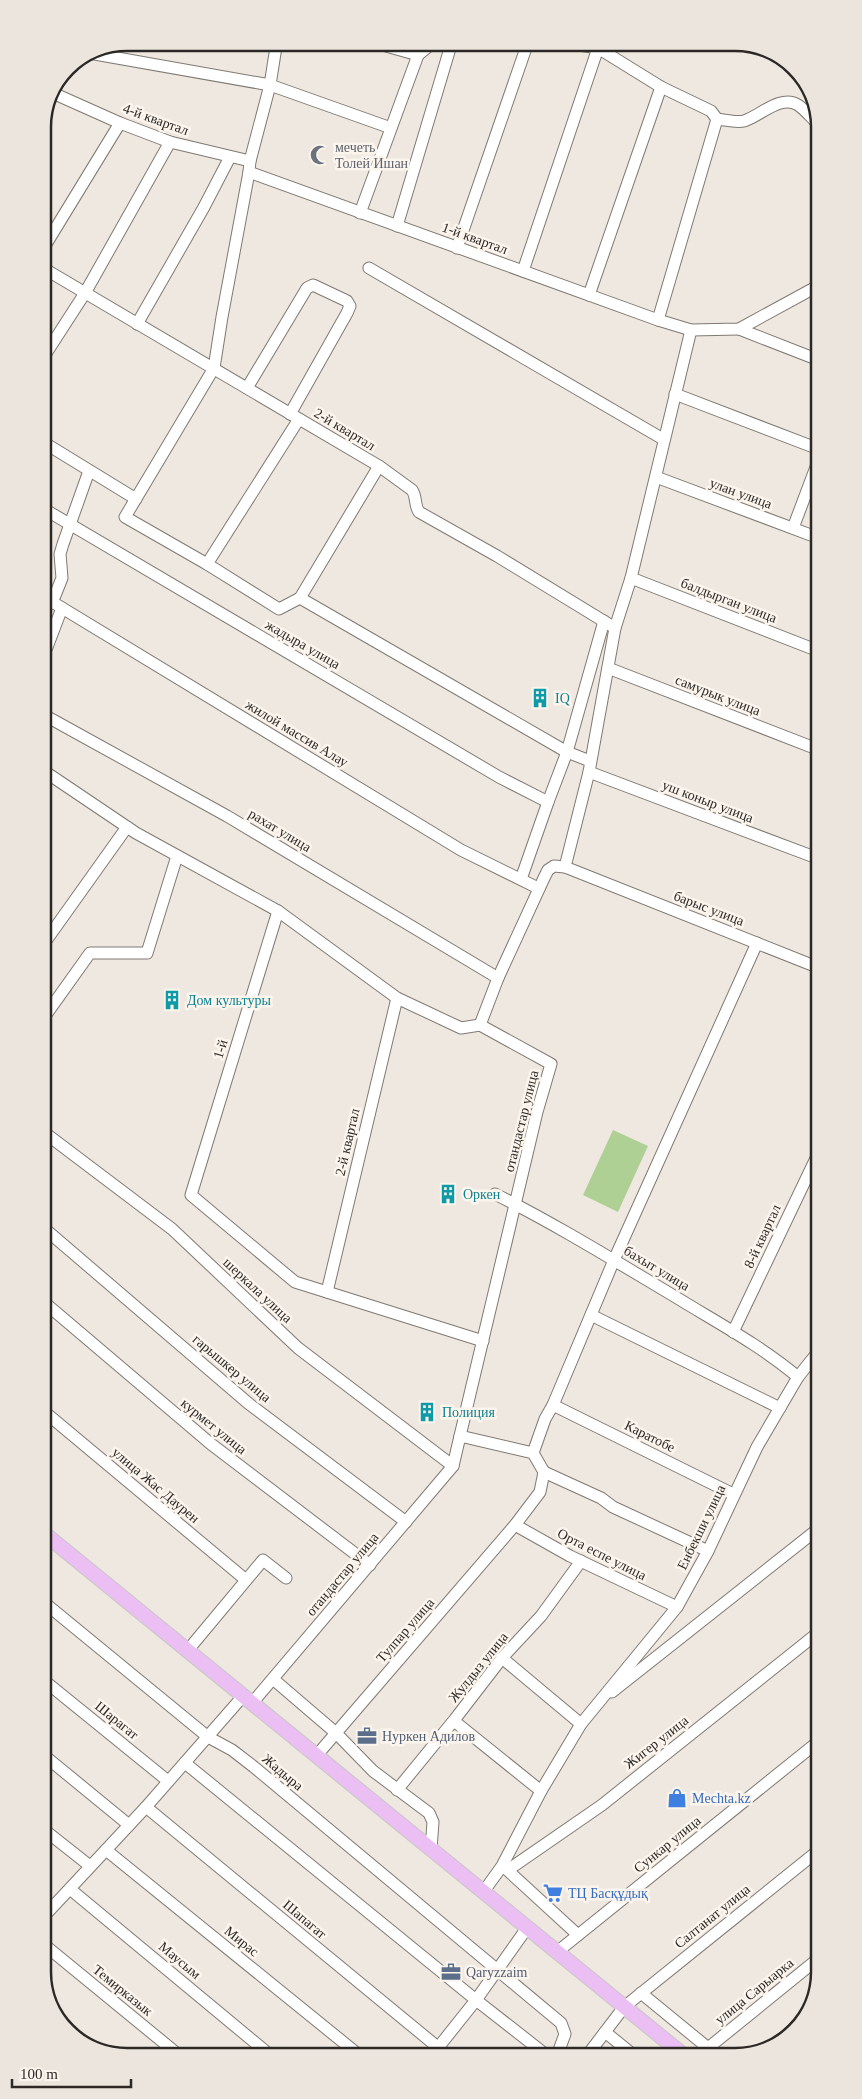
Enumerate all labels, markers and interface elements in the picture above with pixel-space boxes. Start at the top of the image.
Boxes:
street label: 4-й квартал [121,101,191,138]
place label: мечеть Толей Ишан [335,140,409,171]
mosque icon: мечеть Толей Ишан [309,144,331,166]
street label: 1-й квартал [440,220,510,257]
street label: 2-й квартал [312,405,378,454]
street label: улан улица [708,475,775,512]
street label: балдырган улица [679,575,780,626]
street label: жадыра улица [262,617,343,672]
street label: самурык улица [673,672,763,719]
building icon: IQ [529,687,551,709]
place label: IQ [555,691,570,706]
street label: жилой массив Алау [242,696,351,770]
street label: уш коныр улица [660,777,756,826]
street label: рахат улица [246,806,314,855]
street label: барыс улица [672,888,747,929]
building icon: Дом культуры [161,989,183,1011]
place label: Дом культуры [187,993,271,1008]
street label: 1-й [211,1037,231,1060]
street label: отандастар улица [502,1068,542,1173]
street label: 2-й квартал [332,1107,363,1177]
building icon: Оркен [437,1183,459,1205]
place label: Оркен [463,1187,501,1202]
street label: 8-й квартал [741,1202,784,1270]
street label: бахыт улица [621,1243,693,1294]
street label: шеркала улица [220,1255,296,1326]
street label: гарышкер улица [190,1331,274,1406]
street label: курмет улица [178,1395,250,1458]
building icon: Полиция [416,1401,438,1423]
place label: Полиция [442,1405,495,1420]
street label: Каратобе [622,1418,677,1455]
street label: улица Жас Даурен [109,1445,203,1526]
street label: Енбекши улица [674,1482,729,1572]
street label: Орта еспе улица [555,1526,649,1584]
street label: отандастар улица [303,1529,382,1619]
street label: Тулпар улица [373,1595,438,1665]
street label: Жулдыз улица [446,1629,512,1705]
street label: Шарагат [92,1698,141,1742]
street label: Жигер улица [621,1712,692,1772]
office icon: Нуркен Адилов [356,1725,378,1747]
place label: Нуркен Адилов [382,1729,475,1744]
street label: Жадыра [259,1751,307,1794]
shop icon: Mechta.kz [666,1787,688,1809]
place label: Mechta.kz [692,1791,751,1806]
street label: Сункар улица [631,1812,704,1876]
street label: Салтанат улица [672,1881,754,1951]
supermarket icon: ТЦ Басқұдық [542,1882,564,1904]
place label: ТЦ Басқұдық [568,1886,648,1901]
street label: Шапагат [280,1897,329,1942]
street label: Мирас [222,1923,262,1960]
street label: Маусым [156,1939,204,1982]
street label: улица Сарыарка [712,1955,797,2027]
office icon: Qaryzzaim [440,1961,462,1983]
street label: Темирказык [90,1962,156,2019]
place label: Qaryzzaim [466,1965,528,1980]
scale bar [12,2056,131,2088]
text: 100 m [20,2066,58,2082]

